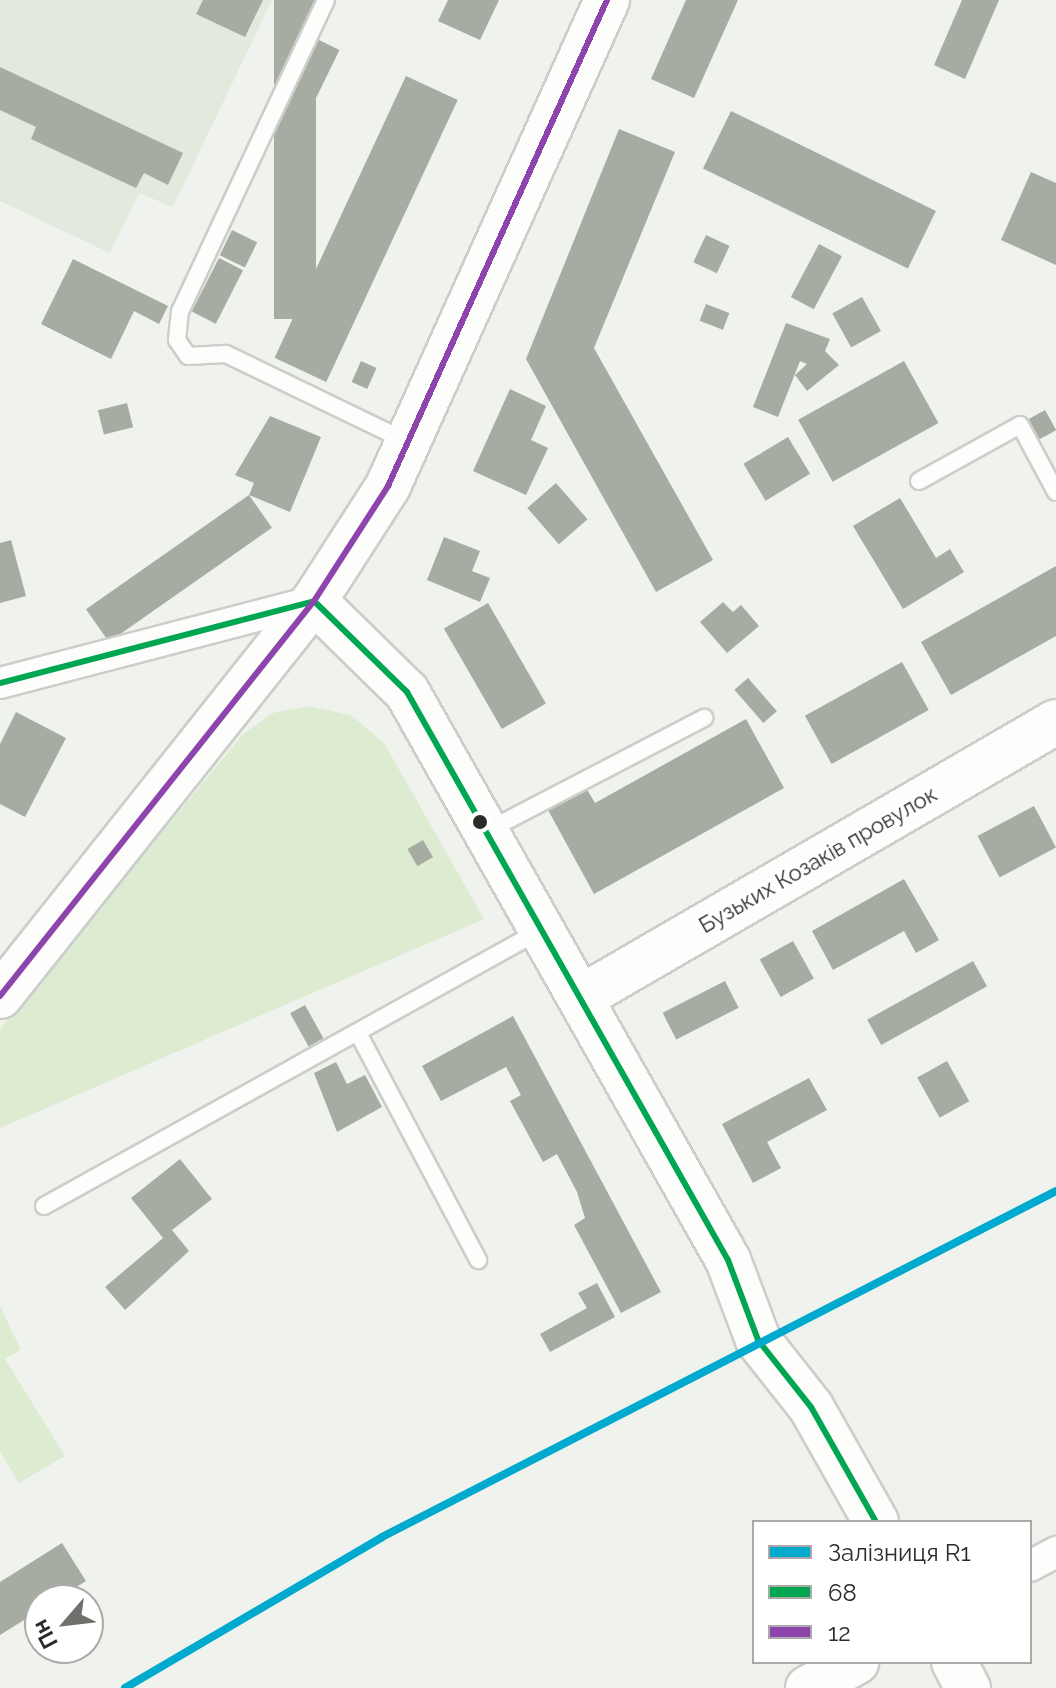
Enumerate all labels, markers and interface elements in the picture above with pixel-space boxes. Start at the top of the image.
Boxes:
street label: Бузьких Козаків провулок [694,781,942,939]
unlabelled marker [472,814,488,830]
legend [752,1520,1032,1664]
text: Залізниця R1 [828,1538,971,1567]
text: 68 [828,1578,857,1607]
north arrow [24,1584,104,1664]
text: Пн [26,1615,63,1653]
text: 12 [828,1618,851,1647]

